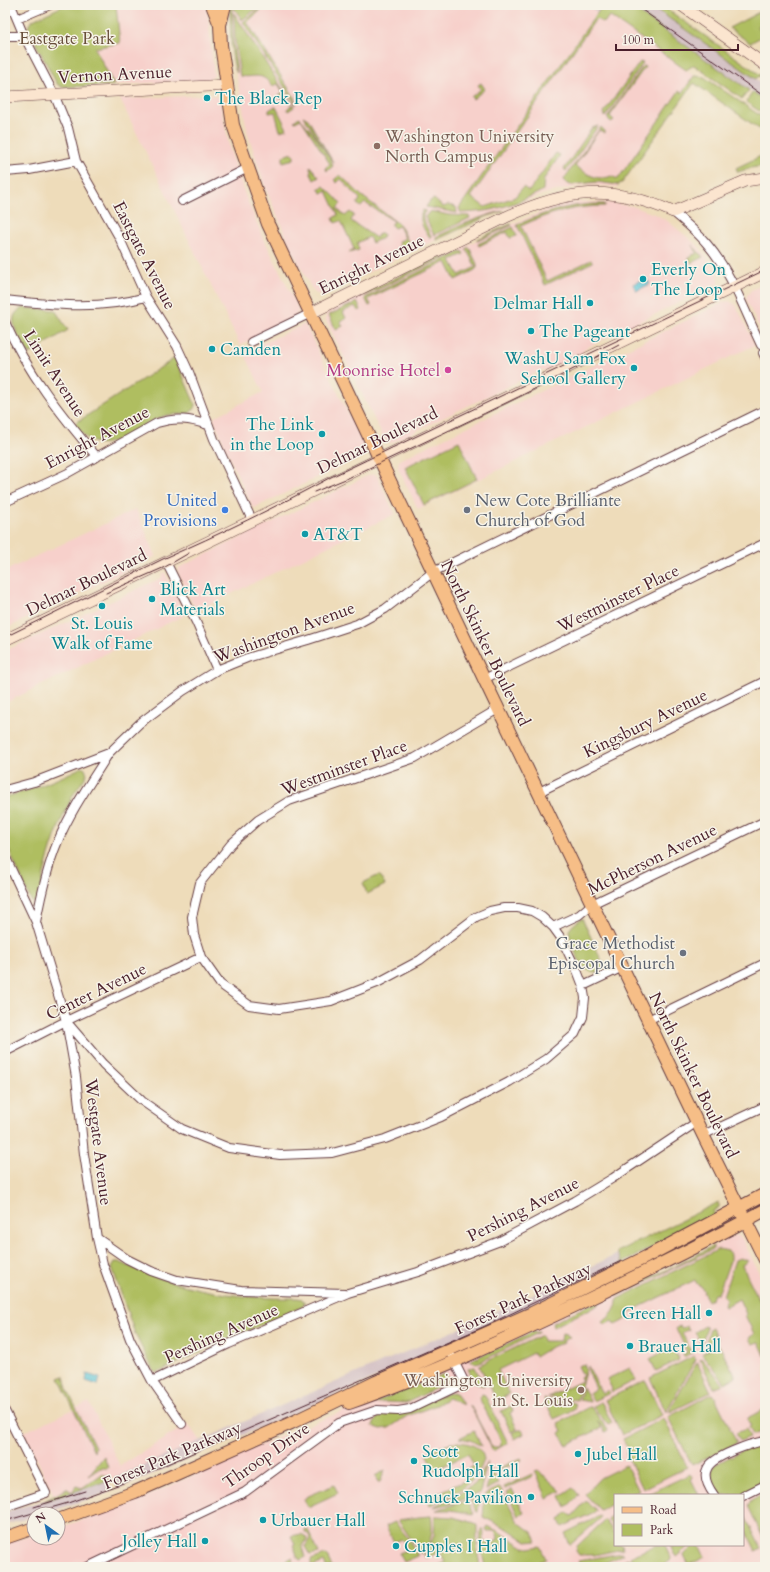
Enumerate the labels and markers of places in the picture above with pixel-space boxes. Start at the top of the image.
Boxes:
place label: The Black Rep [215,87,322,110]
marker: The Black Rep [202,93,212,103]
place label: Washington University North Campus [384,125,555,168]
marker: Washington University North Campus [372,141,382,151]
place label: Everly On The Loop [651,258,727,301]
marker: Everly On The Loop [638,274,648,284]
place label: Delmar Hall [493,292,583,315]
marker: Delmar Hall [585,298,595,308]
place label: The Pageant [539,320,631,343]
marker: The Pageant [526,326,536,336]
place label: Camden [220,338,281,361]
marker: Camden [207,344,217,354]
place label: WashU Sam Fox School Gallery [503,347,627,390]
place label: Moonrise Hotel [326,359,441,382]
marker: WashU Sam Fox School Gallery [629,363,639,373]
marker: Moonrise Hotel [443,365,453,375]
place label: The Link in the Loop [230,413,315,456]
marker: The Link in the Loop [317,429,327,439]
place label: United Provisions [143,489,217,532]
place label: New Cote Brilliante Church of God [475,489,621,532]
marker: United Provisions [220,505,230,515]
marker: New Cote Brilliante Church of God [462,505,472,515]
place label: AT&T [313,523,363,546]
marker: AT&T [300,529,310,539]
place label: Blick Art Materials [160,578,226,621]
marker: Blick Art Materials [147,594,157,604]
marker: St. Louis Walk of Fame [97,601,107,611]
place label: St. Louis Walk of Fame [50,612,153,655]
place label: Grace Methodist Episcopal Church [548,932,676,975]
marker: Grace Methodist Episcopal Church [678,948,688,958]
place label: Green Hall [621,1302,702,1325]
marker: Green Hall [704,1308,714,1318]
place label: Brauer Hall [638,1335,722,1358]
marker: Brauer Hall [625,1341,635,1351]
place label: Washington University in St. Louis [402,1369,573,1412]
marker: Washington University in St. Louis [576,1385,586,1395]
place label: Scott Rudolph Hall [422,1440,519,1483]
place label: Jubel Hall [583,1443,658,1466]
marker: Jubel Hall [573,1449,583,1459]
marker: Scott Rudolph Hall [409,1456,419,1466]
place label: Schnuck Pavilion [398,1486,523,1509]
marker: Schnuck Pavilion [526,1492,536,1502]
place label: Urbauer Hall [271,1509,366,1532]
marker: Urbauer Hall [258,1515,268,1525]
place label: Jolley Hall [119,1530,198,1553]
place label: Cupples I Hall [404,1535,508,1558]
marker: Jolley Hall [200,1536,210,1546]
marker: Cupples I Hall [391,1541,401,1551]

